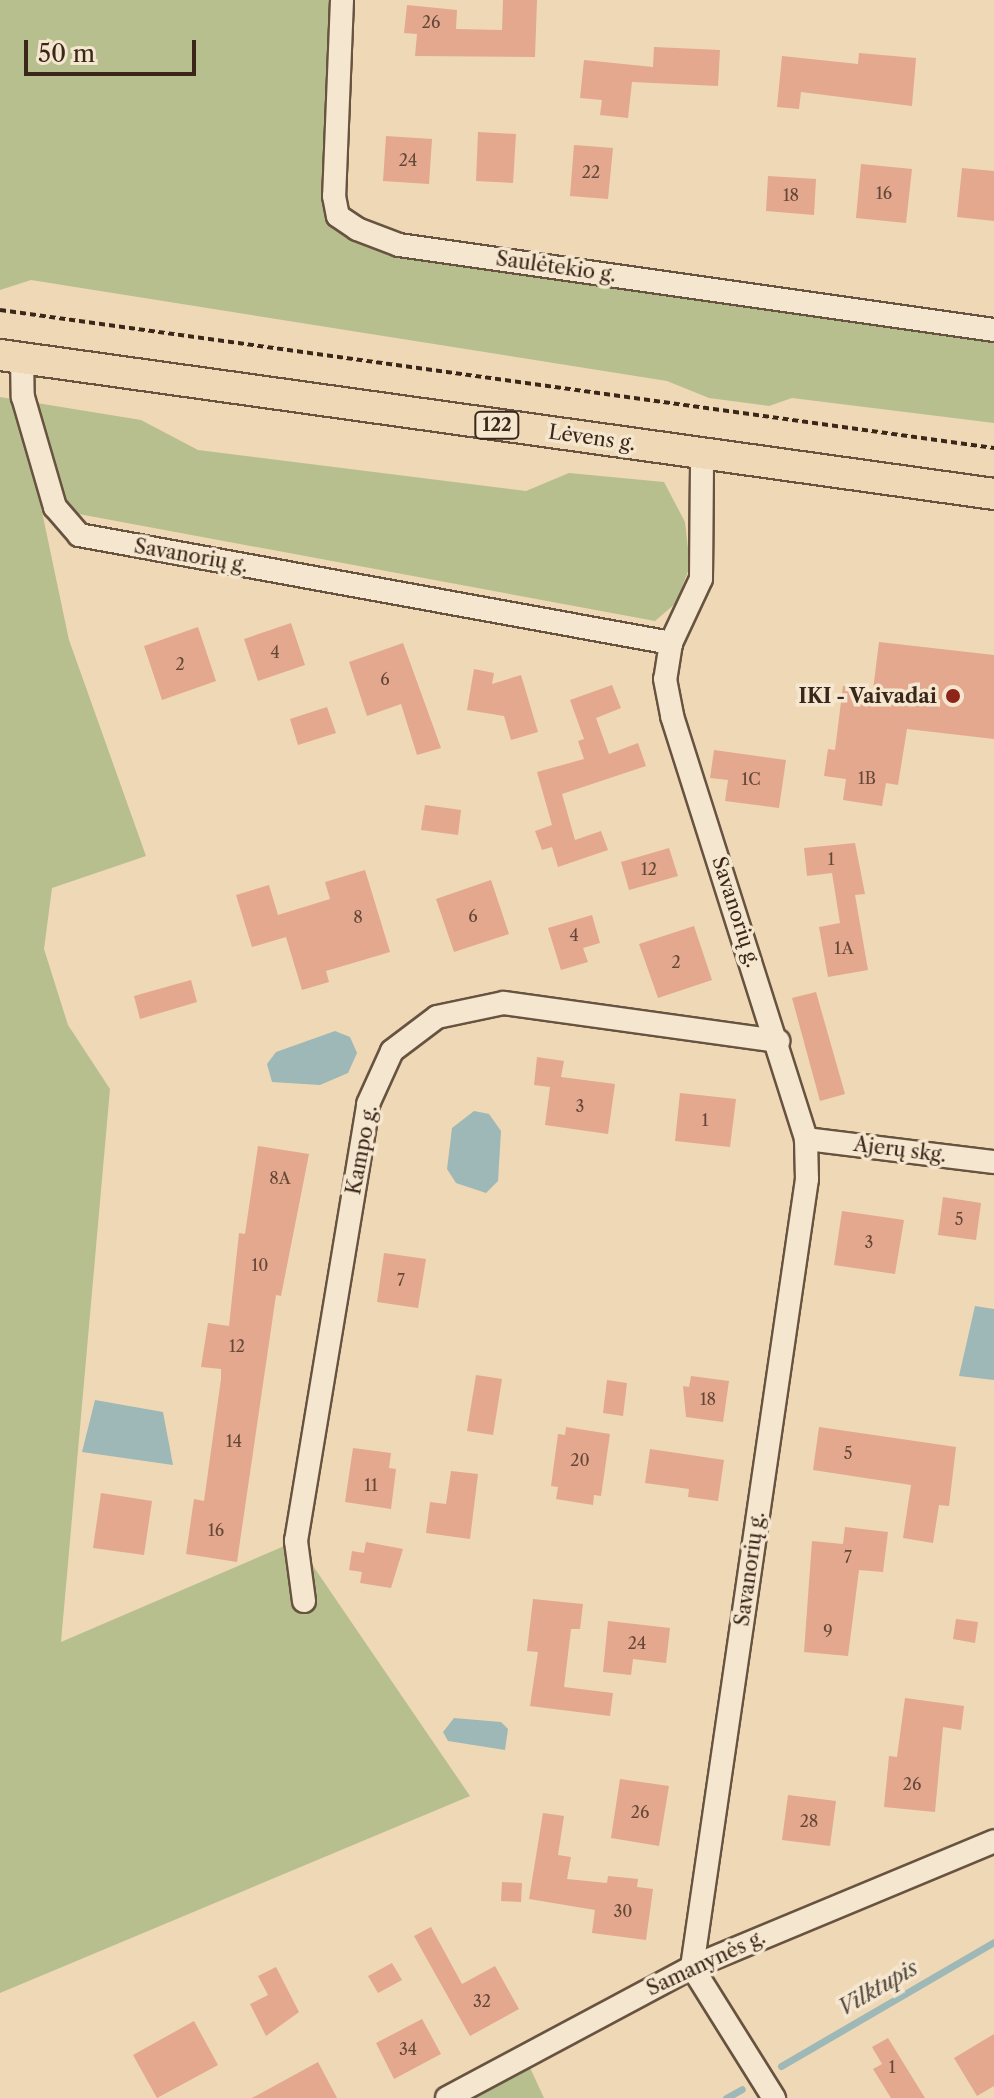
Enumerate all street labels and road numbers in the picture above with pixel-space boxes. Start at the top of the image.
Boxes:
street label: Saulėtekio g. [494,247,618,287]
road number: 122 [473,411,521,439]
street label: Lėvens g. [547,420,637,456]
street label: Savanorių g. [132,534,250,578]
street label: Savanorių g. [707,854,765,970]
street label: Kampo g. [342,1103,382,1197]
street label: Ajerų skg. [852,1132,948,1168]
street label: Savanorių g. [730,1510,770,1628]
street label: Samanynės g. [643,1925,769,2001]

